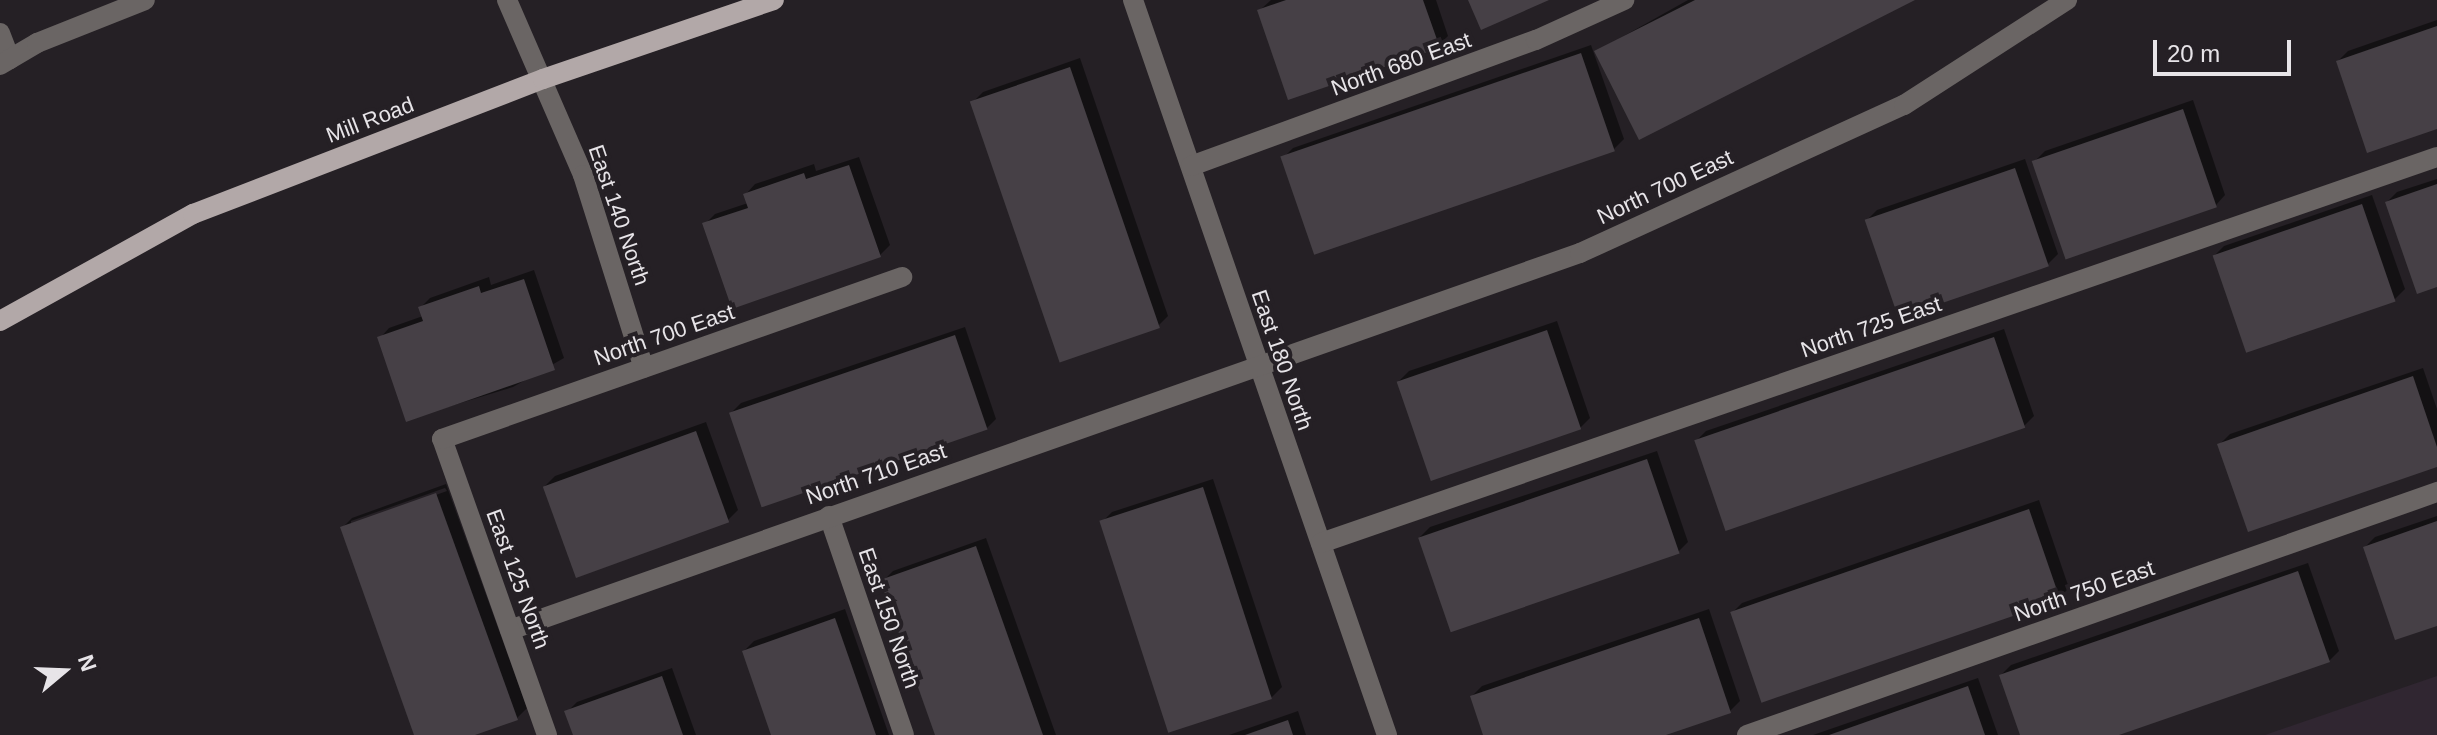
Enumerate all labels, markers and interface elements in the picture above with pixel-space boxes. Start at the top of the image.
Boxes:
scale bar [2157,24,2295,74]
street label: North 680 East [1328,27,1474,101]
text: 20 m [2167,40,2220,67]
street label: Mill Road [322,91,418,149]
street label: East 140 North [583,141,655,289]
street label: North 700 East [1593,144,1737,230]
street label: East 180 North [1246,286,1318,434]
street label: North 725 East [1797,291,1945,363]
street label: North 700 East [590,299,738,371]
street label: North 710 East [802,438,950,510]
street label: East 125 North [481,506,555,652]
street label: East 150 North [853,544,925,692]
street label: North 750 East [2010,555,2158,627]
north arrow [24,631,104,711]
text: N [73,651,102,675]

